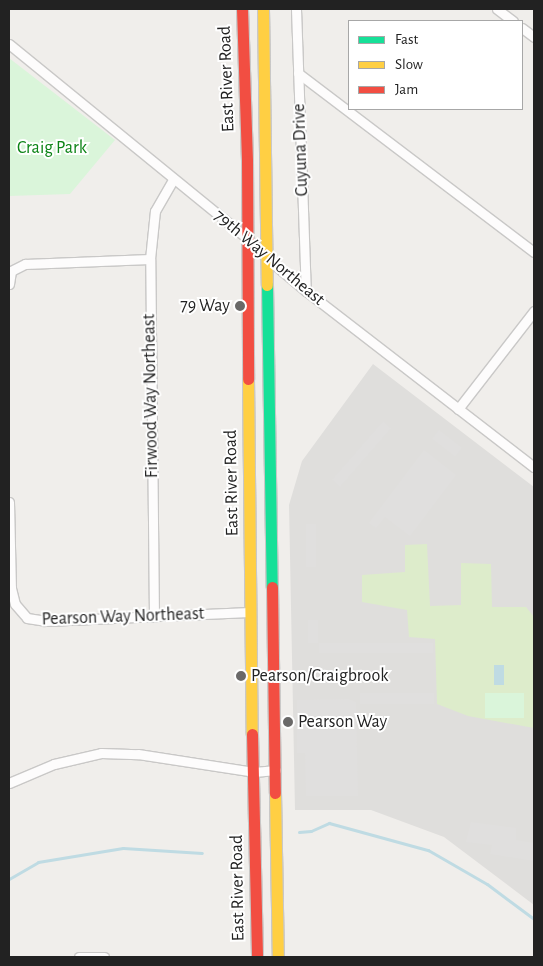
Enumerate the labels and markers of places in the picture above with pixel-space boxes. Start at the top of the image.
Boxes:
place label: 79 Way [180,295,230,317]
marker: 79 Way [234,300,246,312]
place label: Pearson/Craigbrook [251,665,388,687]
marker: Pearson/Craigbrook [235,670,247,682]
place label: Pearson Way [298,711,387,733]
marker: Pearson Way [282,716,294,728]

